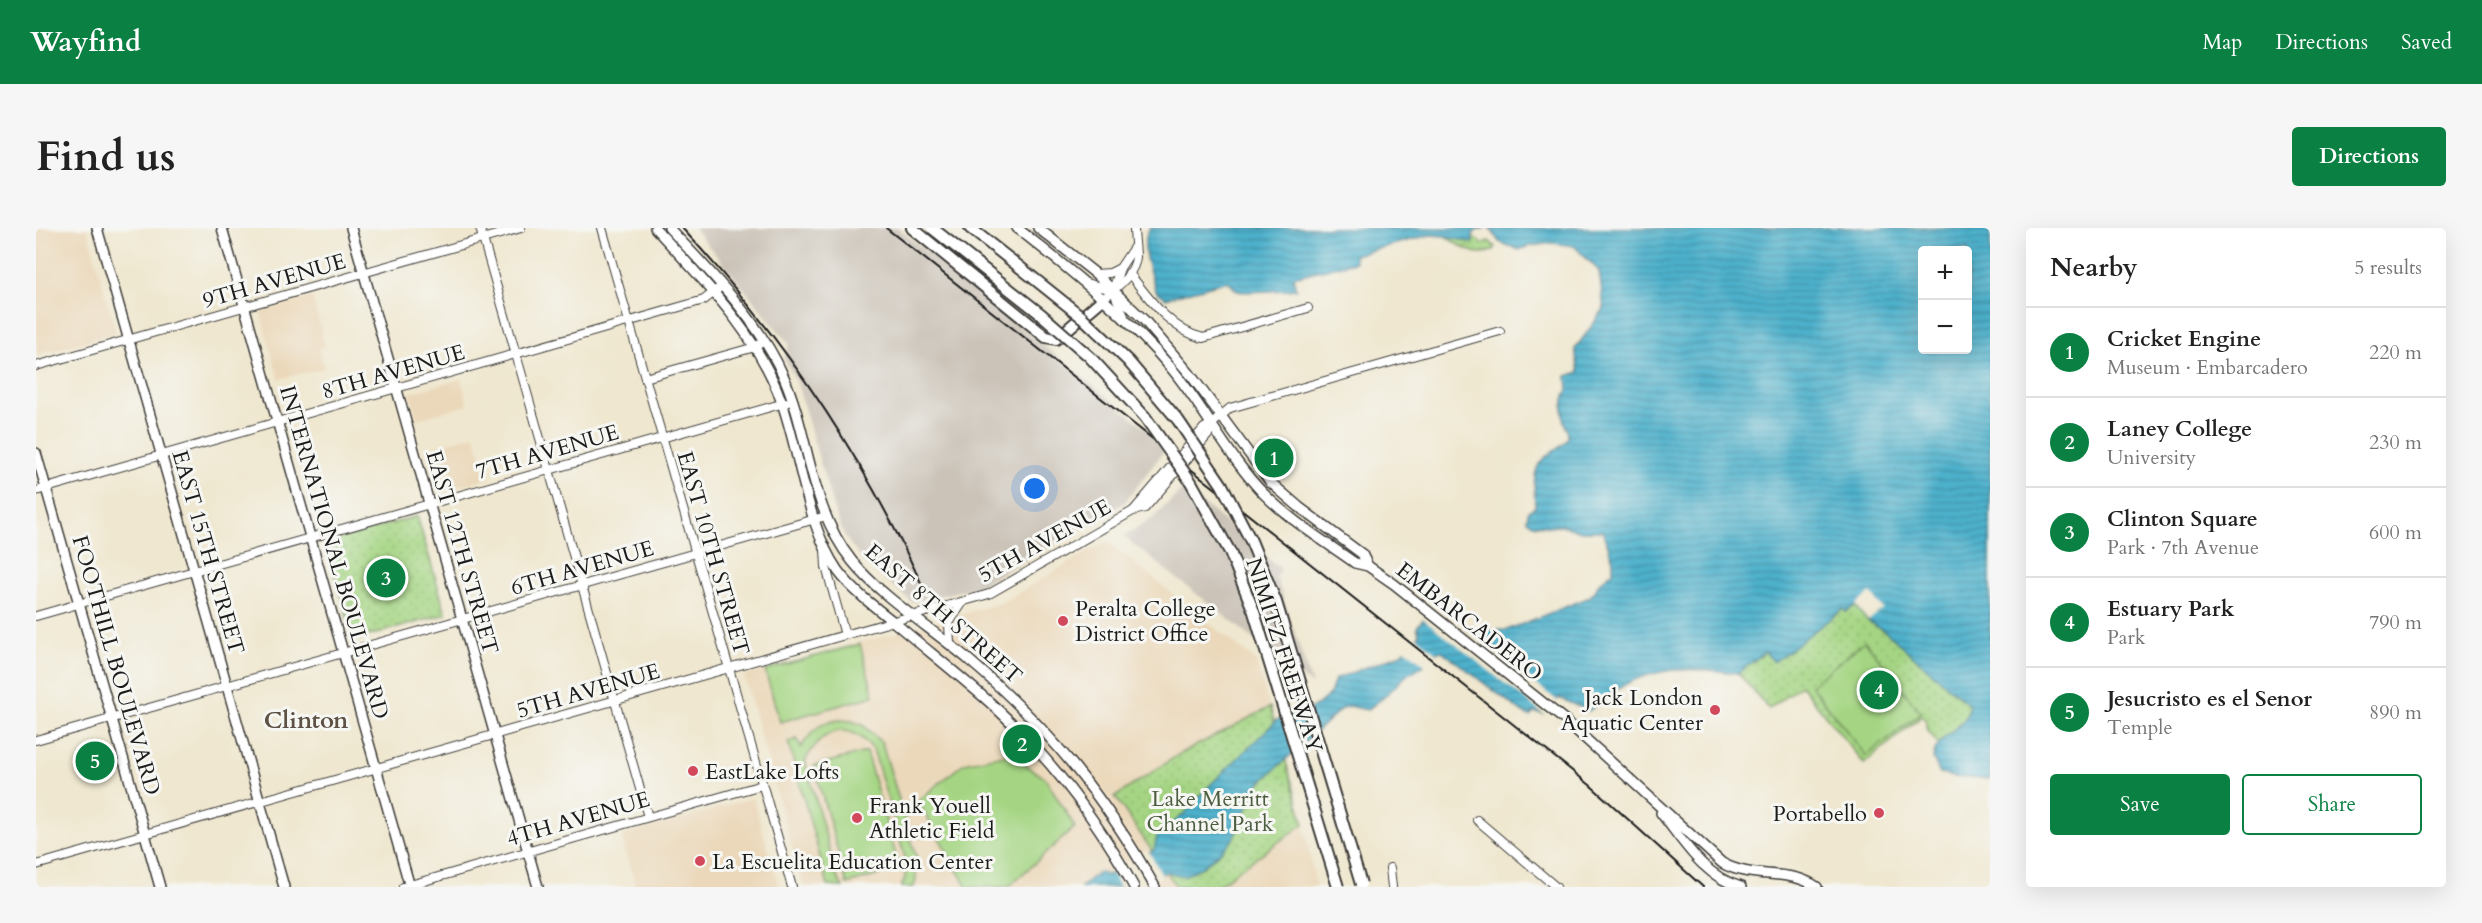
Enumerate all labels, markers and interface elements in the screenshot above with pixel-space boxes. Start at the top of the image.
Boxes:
text: Wayfind [30,23,141,61]
text: Map [2202,28,2242,57]
text: Directions [2275,28,2368,57]
text: Saved [2401,28,2452,57]
button: Directions [2292,127,2446,186]
text: Find us [36,128,176,185]
street label: 9TH AVENUE [199,246,349,316]
map controls [1918,246,1972,354]
button: + [1918,246,1972,300]
text: Nearby [2050,250,2138,285]
text: 5 results [2354,254,2422,281]
button: − [1918,300,1972,354]
text: Cricket Engine [2107,324,2261,354]
street label: 8TH AVENUE [318,337,468,407]
text: 1 [2064,339,2075,366]
text: 220 m [2369,339,2422,366]
text: Museum · Embarcadero [2107,354,2308,381]
street label: INTERNATIONAL BOULEVARD [272,382,396,723]
text: Laney College [2107,414,2252,444]
street label: 7TH AVENUE [472,417,622,487]
text: 2 [2064,429,2075,456]
text: 230 m [2369,429,2422,456]
pin: 1 [1254,436,1294,480]
text: University [2107,444,2196,471]
street label: EAST 15TH STREET [165,447,252,658]
street label: EAST 12TH STREET [419,447,506,658]
street label: EAST 10TH STREET [670,448,757,659]
your location [1020,474,1049,503]
street label: 5TH AVENUE [973,492,1116,590]
text: Clinton Square [2107,504,2258,534]
text: 3 [2064,519,2075,546]
text: 600 m [2369,519,2422,546]
street label: FOOTHILL BOULEVARD [65,532,168,799]
street label: 6TH AVENUE [507,533,657,603]
text: Park · 7th Avenue [2107,534,2259,561]
street label: EAST 8TH STREET [858,537,1029,691]
street label: NIMITZ FREEWAY [1238,554,1330,757]
street label: EMBARCADERO [1390,555,1549,689]
pin: 3 [366,556,406,600]
place label: Peralta College District Office [1075,594,1216,649]
text: Estuary Park [2107,594,2234,624]
text: 4 [2064,609,2075,636]
text: 790 m [2369,609,2422,636]
marker: Peralta College District Office [1056,614,1070,628]
text: Park [2107,624,2145,651]
street label: 5TH AVENUE [513,656,663,726]
pin: 4 [1860,668,1898,712]
place label: Jack London Aquatic Center [1561,683,1704,738]
text: Jesucristo es el Senor [2107,684,2312,714]
text: 5 [2064,699,2075,726]
text: 890 m [2369,699,2422,726]
marker: Jack London Aquatic Center [1708,703,1722,717]
district label: Clinton [264,704,349,737]
text: Temple [2107,714,2172,741]
pin: 2 [1002,722,1042,766]
pin: 5 [76,738,114,784]
place label: EastLake Lofts [705,757,839,787]
marker: EastLake Lofts [686,764,700,778]
button: Save [2050,774,2230,835]
button: Share [2242,774,2422,835]
street label: 4TH AVENUE [503,784,653,854]
park label: Lake Merritt Channel Park [1146,784,1274,839]
place label: Frank Youell Athletic Field [869,791,995,846]
place label: Portabello [1773,799,1867,829]
marker: Portabello [1872,806,1886,820]
marker: Frank Youell Athletic Field [850,811,864,825]
place label: La Escuelita Education Center [712,847,994,877]
marker: La Escuelita Education Center [693,854,707,868]

